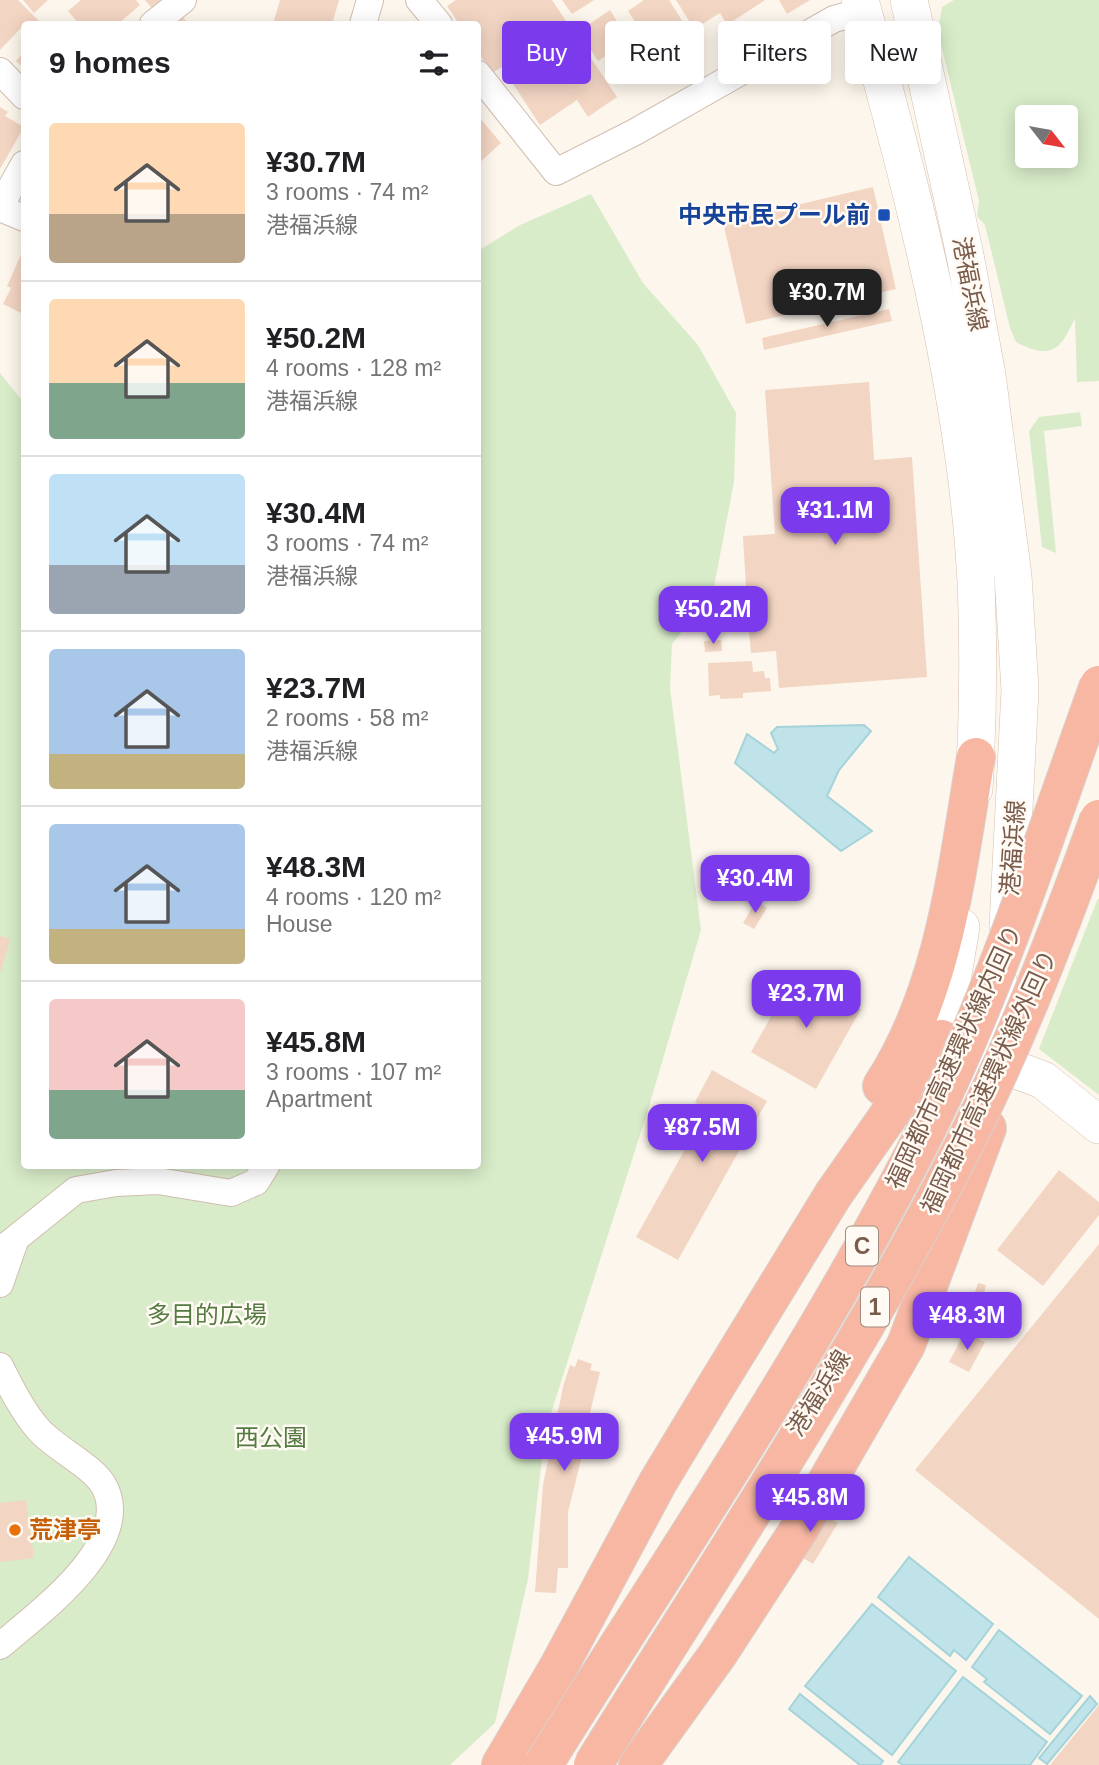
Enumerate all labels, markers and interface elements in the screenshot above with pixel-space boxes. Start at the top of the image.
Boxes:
chip: Buy [502,21,591,84]
chip: Rent [605,21,704,84]
chip: Filters [718,21,831,84]
chip: New [845,21,941,84]
icon: filters [415,44,453,82]
text: 9 homes [49,46,171,79]
north arrow [1015,105,1078,168]
map controls [1015,105,1078,168]
text: ¥30.7M [266,145,366,178]
icon: home [105,151,189,235]
text: 3 rooms · 74 m² [266,179,428,205]
place label: 中央市民プール前 [678,201,870,228]
marker: 中央市民プール前 [876,207,892,223]
text: 港福浜線 [266,212,358,238]
street label: 港福浜線 [948,234,993,334]
pin: ¥30.7M [770,270,884,329]
text: ¥30.7M [789,279,865,305]
text: ¥50.2M [266,321,366,354]
icon: home [105,327,189,411]
text: 4 rooms · 128 m² [266,355,441,381]
text: 港福浜線 [266,388,358,414]
pin: ¥31.1M [778,488,892,547]
text: ¥30.4M [266,496,366,529]
text: ¥31.1M [797,497,873,523]
icon: home [105,502,189,586]
text: 3 rooms · 74 m² [266,530,428,556]
text: 港福浜線 [266,563,358,589]
pin: ¥50.2M [656,586,770,646]
text: ¥50.2M [675,596,751,622]
text: ¥23.7M [266,671,366,704]
icon: home [105,677,189,761]
text: 2 rooms · 58 m² [266,705,428,731]
text: 港福浜線 [266,738,358,764]
street label: 港福浜線 [996,799,1029,897]
text: ¥48.3M [266,850,366,883]
icon: home [105,852,189,936]
pin: ¥30.4M [698,856,812,915]
text: ¥30.4M [717,865,793,891]
text: 4 rooms · 120 m² [266,884,441,910]
text: House [266,911,332,937]
street label: 福岡都市高速環状線内回り [880,921,1027,1193]
street label: 福岡都市高速環状線外回り [915,946,1062,1218]
pin: ¥23.7M [749,970,863,1030]
text: ¥23.7M [768,980,844,1006]
text: ¥45.8M [266,1025,366,1058]
icon: home [105,1027,189,1111]
text: 3 rooms · 107 m² [266,1059,441,1085]
text: Apartment [266,1086,372,1112]
pin: ¥87.5M [645,1104,759,1164]
text: ¥87.5M [664,1114,740,1140]
road number: C [846,1226,878,1266]
road number: 1 [861,1288,889,1326]
pin: ¥48.3M [910,1292,1024,1352]
park label: 多目的広場 [147,1301,267,1328]
text: ¥48.3M [929,1302,1005,1328]
street label: 港福浜線 [782,1345,855,1441]
pin: ¥45.9M [507,1414,621,1473]
text: ¥45.9M [526,1423,602,1449]
park label: 西公園 [235,1424,307,1451]
pin: ¥45.8M [753,1474,867,1534]
text: ¥45.8M [772,1484,848,1510]
place label: 荒津亭 [29,1516,101,1543]
marker: 荒津亭 [7,1522,23,1538]

